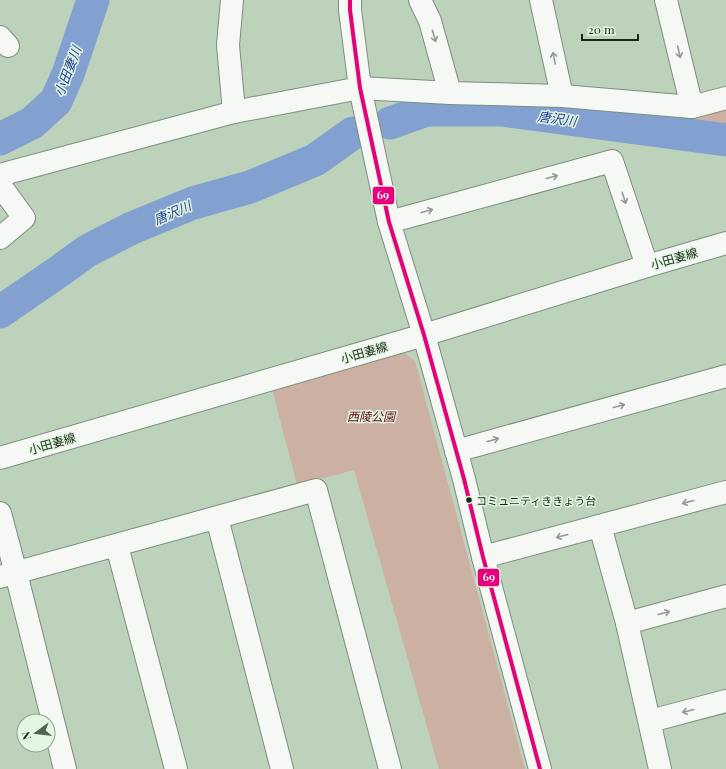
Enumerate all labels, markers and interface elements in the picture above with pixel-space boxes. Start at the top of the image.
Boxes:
scale bar [582,16,638,42]
text: 20 m [588,21,615,37]
one-way arrow [431,29,438,42]
water label: 小田妻川 [50,42,85,98]
one-way arrow [675,45,683,58]
one-way arrow [549,52,557,65]
water label: 唐沢川 [536,107,579,129]
one-way arrow [546,173,559,180]
line badge: 69 [372,186,395,205]
text: 69 [377,187,389,202]
one-way arrow [621,191,629,203]
water label: 唐沢川 [151,195,195,228]
one-way arrow [420,207,433,215]
street label: 小田妻線 [649,244,699,272]
street label: 小田妻線 [339,338,389,366]
one-way arrow [612,401,625,409]
park label: 西陵公園 [347,408,397,424]
street label: 小田妻線 [27,429,77,457]
one-way arrow [487,436,500,443]
place label: コミュニティききょう台 [476,493,596,508]
marker: コミュニティききょう台 [464,495,474,505]
one-way arrow [682,499,695,506]
one-way arrow [556,533,569,540]
line badge: 69 [477,568,500,587]
text: 69 [483,569,495,584]
one-way arrow [657,609,670,616]
one-way arrow [682,708,695,715]
north arrow [16,713,56,753]
text: N [18,730,34,741]

